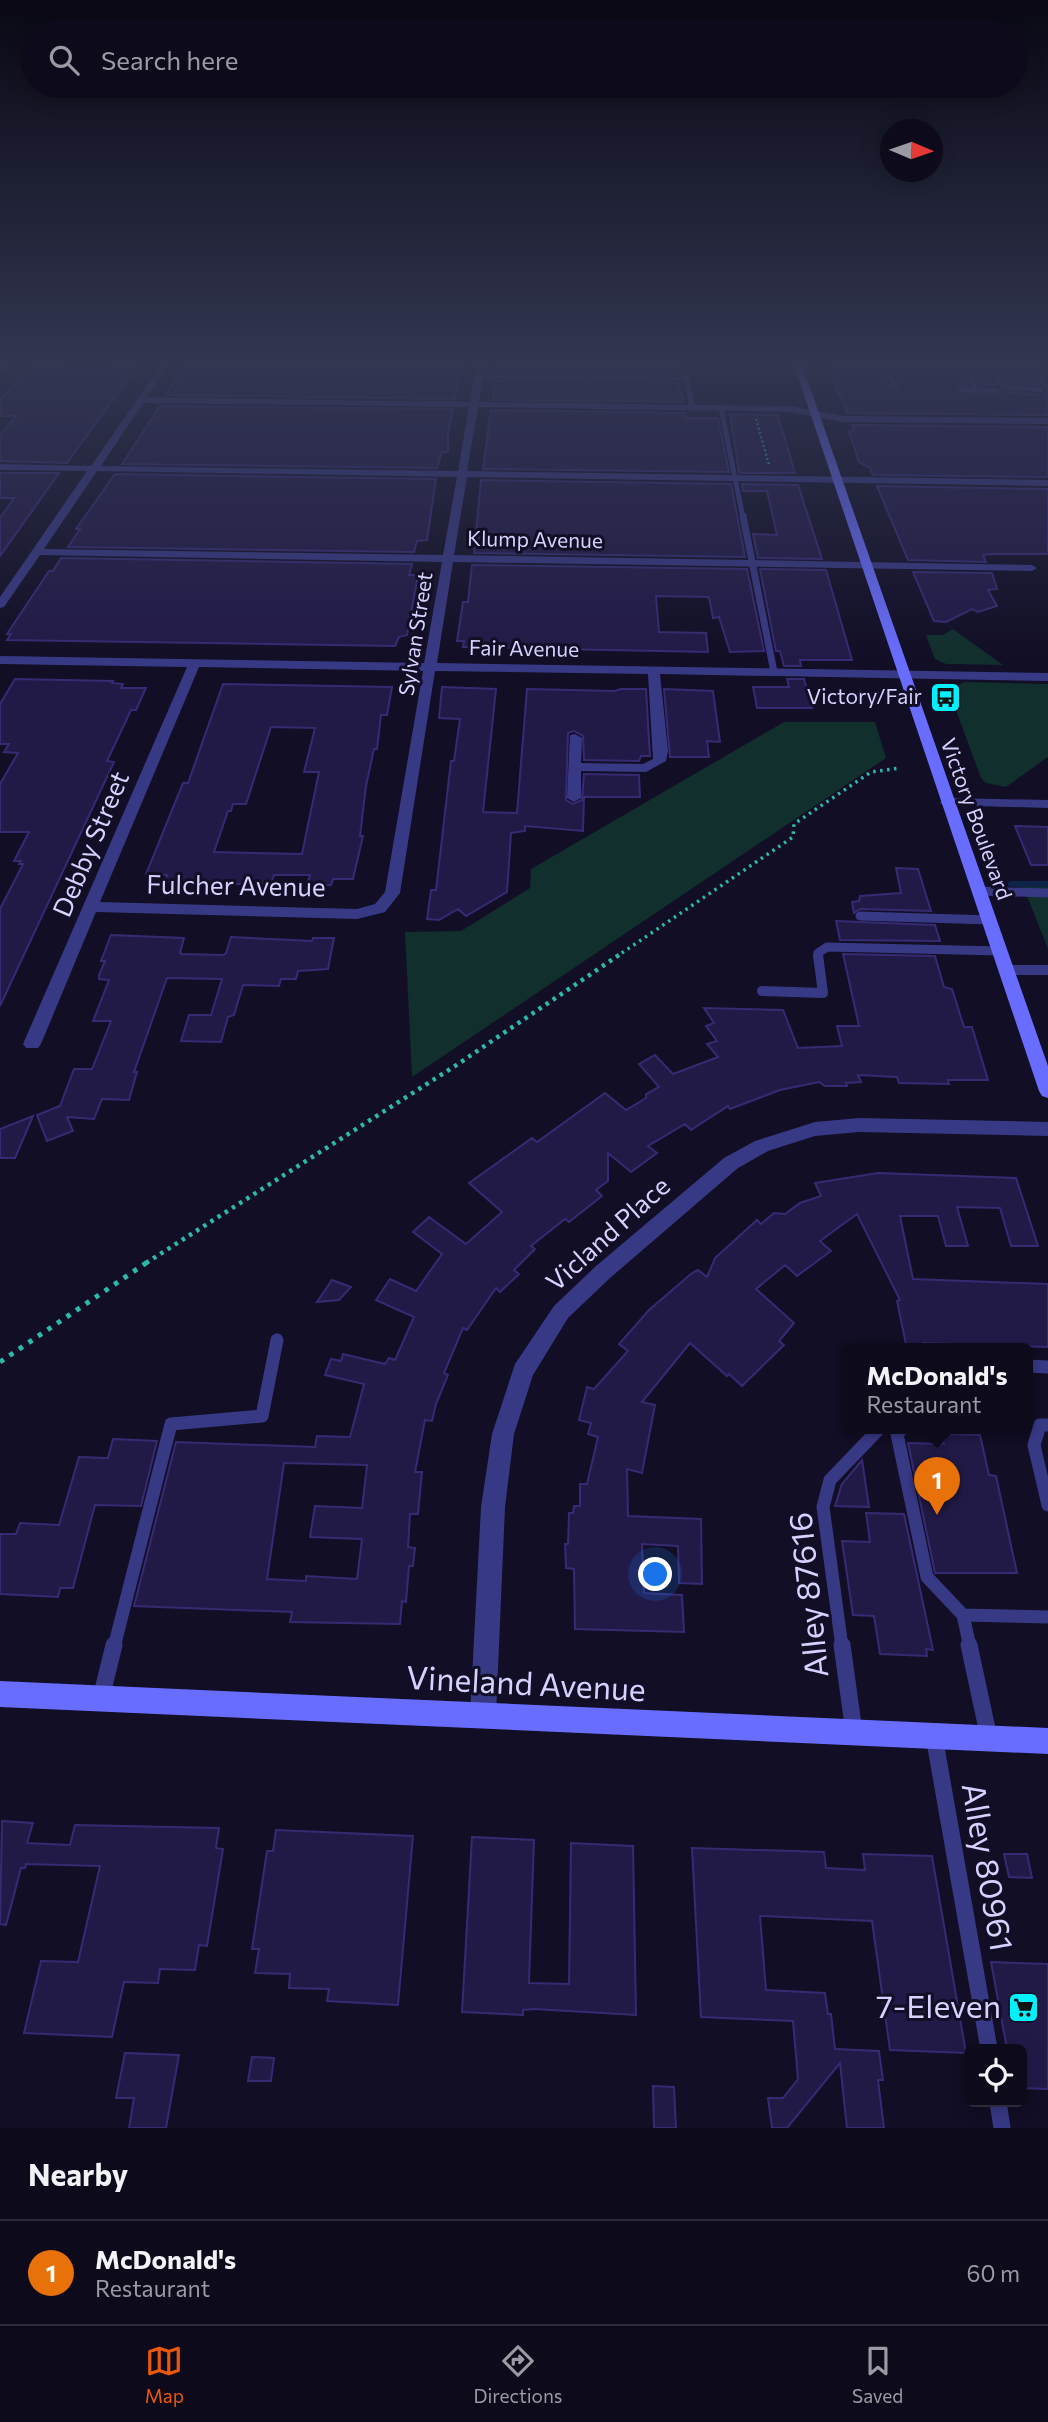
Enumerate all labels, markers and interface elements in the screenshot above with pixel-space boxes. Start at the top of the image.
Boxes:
search box [21,21,1027,98]
icon: search [45,41,83,79]
text: Search here [101,44,239,75]
north arrow [880,119,943,182]
street label: Klump Avenue [467,525,603,552]
street label: Sylvan Street [392,570,437,697]
street label: Fair Avenue [469,634,579,661]
bus stop icon: Victory/Fair [928,680,962,714]
place label: Victory/Fair [807,683,922,708]
street label: Victory Boulevard [937,734,1018,903]
street label: Debby Street [45,766,134,921]
street label: Fulcher Avenue [146,867,326,902]
street label: Vicland Place [539,1169,675,1296]
popup [841,1343,1033,1434]
text: McDonald's [866,1359,1008,1390]
text: Restaurant [866,1390,982,1418]
pin: 1 [914,1457,960,1515]
street label: Alley 87616 [778,1511,836,1680]
your location [638,1557,672,1591]
street label: Vineland Avenue [405,1656,647,1708]
street label: Alley 80961 [954,1779,1023,1954]
place label: 7-Eleven [876,1985,1001,2025]
supermarket icon: 7-Eleven [1007,1990,1041,2024]
map controls [964,2044,1027,2107]
button: locate [964,2044,1027,2107]
text: Nearby [28,2155,128,2192]
text: McDonald's [95,2243,236,2274]
text: 1 [46,2259,56,2287]
text: 60 m [967,2259,1020,2287]
text: Restaurant [95,2274,210,2302]
tab: Map [145,2342,184,2407]
tab: Directions [473,2342,563,2407]
tab: Saved [852,2342,903,2407]

